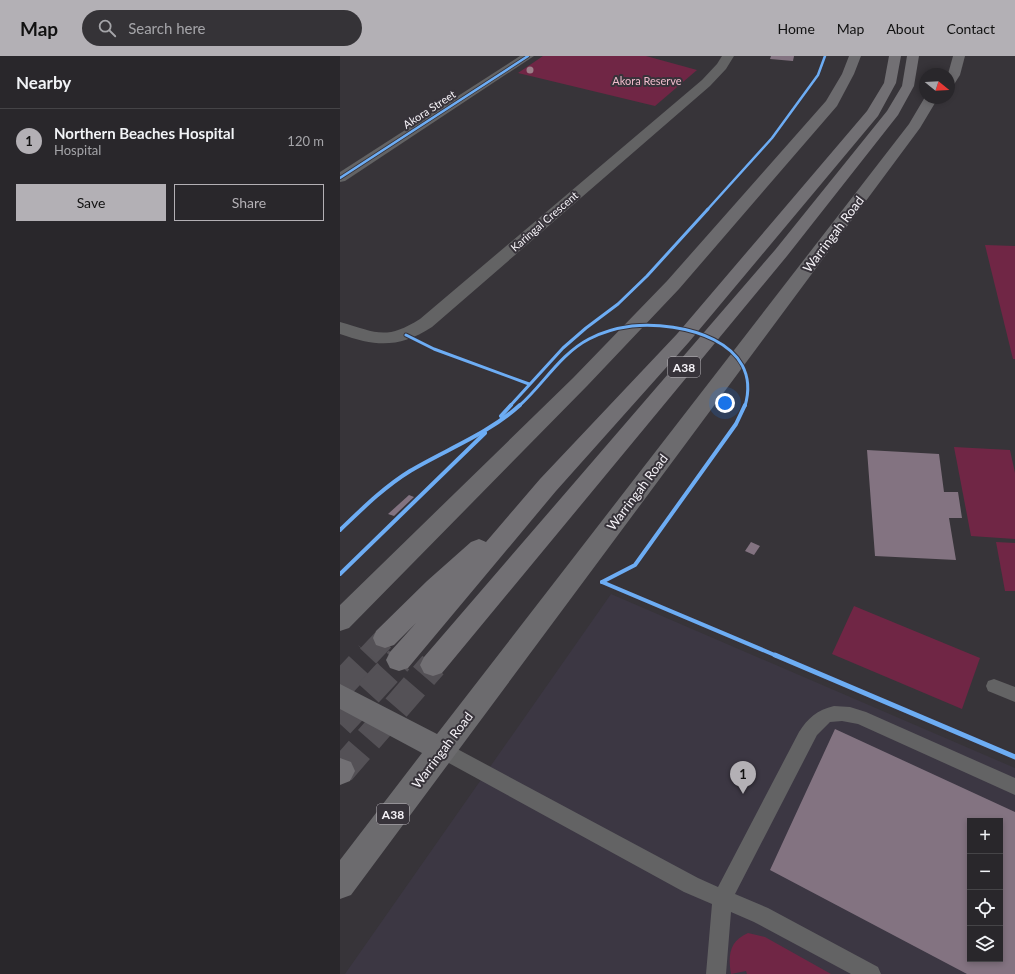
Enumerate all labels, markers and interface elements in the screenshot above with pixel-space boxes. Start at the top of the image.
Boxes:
search box [82,10,362,46]
text: Map [20,17,58,40]
icon: search [96,17,118,39]
text: Search here [128,19,206,37]
text: Home [777,20,815,37]
text: Map [837,20,864,37]
text: About [886,20,924,37]
text: Contact [946,20,995,37]
north arrow [919,68,955,104]
text: Nearby [16,72,71,93]
park label: Akora Reserve [612,74,682,87]
street label: Akora Street [400,87,458,131]
text: Northern Beaches Hospital [54,124,234,142]
text: 1 [25,133,33,149]
text: 120 m [287,133,324,149]
text: Hospital [54,142,101,158]
button: Save [16,184,166,221]
button: Share [174,184,324,221]
street label: Karingal Crescent [508,188,580,254]
street label: Warringah Road [799,193,867,275]
road number: A38 [668,357,700,377]
your location [715,393,735,413]
street label: Warringah Road [603,451,671,533]
street label: Warringah Road [408,709,476,791]
pin: 1 [730,761,756,794]
road number: A38 [377,804,409,824]
map controls [967,818,1003,962]
button: + [967,818,1003,854]
button: − [967,854,1003,890]
button: locate [967,890,1003,926]
button: layers [967,926,1003,962]

